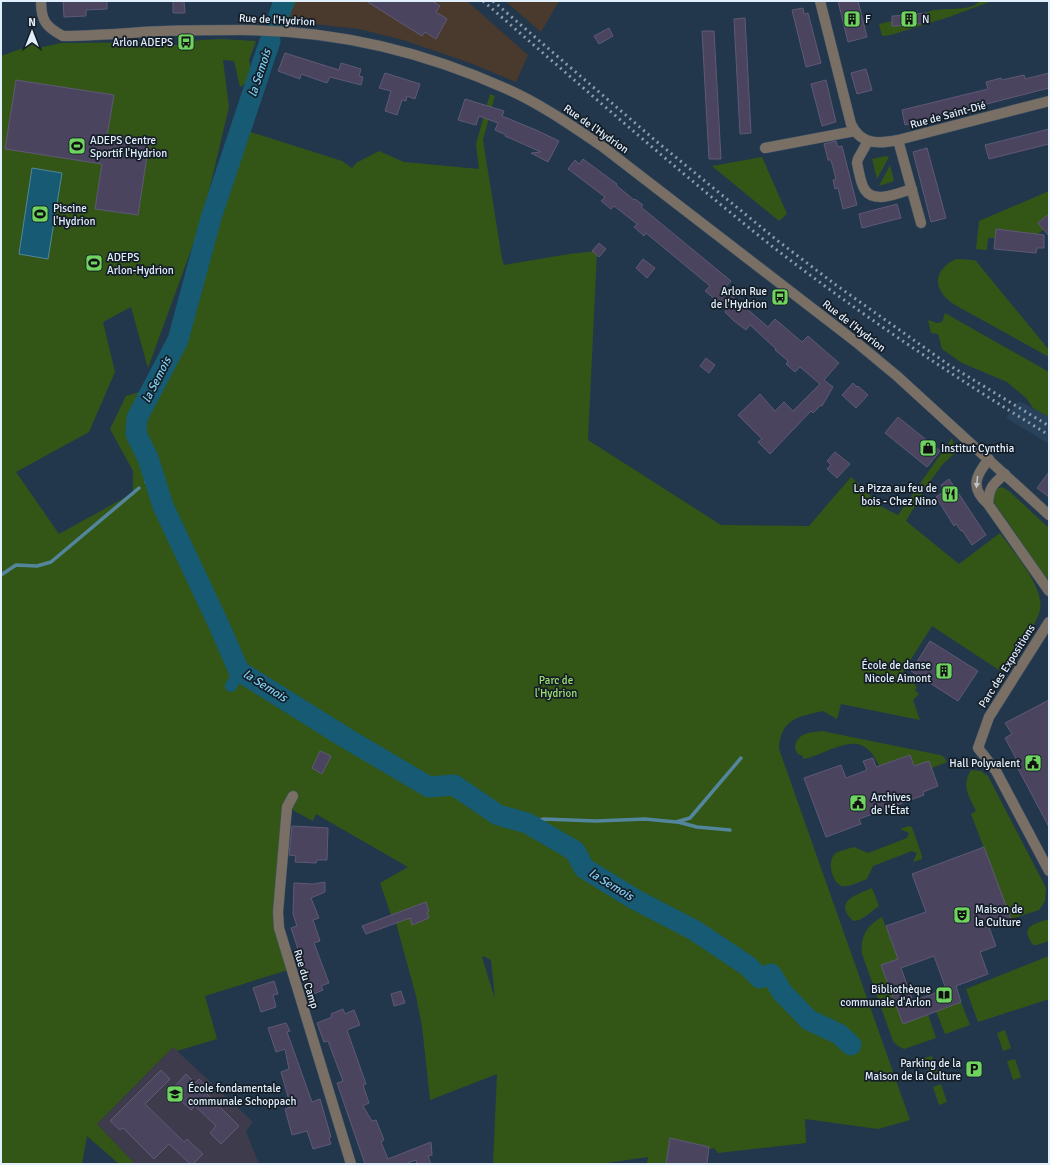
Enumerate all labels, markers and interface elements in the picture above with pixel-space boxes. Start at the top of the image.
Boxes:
building icon: F [842,9,862,29]
building icon: N [899,9,919,29]
north arrow [12,12,52,52]
street label: Rue de l'Hydrion [238,12,316,28]
place label: F [865,13,871,26]
place label: N [922,13,929,26]
text: N [28,16,36,29]
bus stop icon: Arlon ADEPS [176,32,196,52]
place label: Arlon ADEPS [113,36,173,49]
water label: la Semois [245,46,275,99]
street label: Rue de Saint-Dié [909,99,987,131]
street label: Rue de l'Hydrion [561,102,631,156]
place label: ADEPS Centre Sportif l'Hydrion [90,134,167,160]
sports icon: ADEPS Centre Sportif l'Hydrion [67,136,87,156]
place label: Piscine l'Hydrion [53,202,95,228]
sports icon: Piscine l'Hydrion [30,204,50,224]
place label: ADEPS Arlon-Hydrion [107,251,174,277]
sports icon: ADEPS Arlon-Hydrion [84,253,104,273]
place label: Arlon Rue de l'Hydrion [711,285,767,311]
bus stop icon: Arlon Rue de l'Hydrion [770,287,790,307]
street label: Rue de l'Hydrion [820,297,888,355]
water label: la Semois [139,353,176,405]
shop icon: Institut Cynthia [918,438,938,458]
place label: Institut Cynthia [941,442,1015,455]
one-way arrow [974,476,981,488]
place label: La Pizza au feu de bois - Chez Nino [853,482,937,508]
restaurant icon: La Pizza au feu de bois - Chez Nino [940,484,960,504]
street label: Parc des Expositions [976,622,1038,710]
place label: École de danse Nicole Aimont [862,658,931,685]
building icon: École de danse Nicole Aimont [934,661,954,681]
water label: la Semois [240,667,291,706]
park label: Parc de l'Hydrion [535,674,577,700]
public building icon: Hall Polyvalent [1023,753,1043,773]
place label: Hall Polyvalent [949,757,1020,770]
place label: Archives de l'État [871,791,911,817]
public building icon: Archives de l'État [848,793,868,813]
water label: la Semois [586,866,637,905]
place label: Maison de la Culture [975,903,1023,929]
theatre icon: Maison de la Culture [952,905,972,925]
street label: Rue du Camp [291,948,321,1010]
place label: Bibliothèque communale d'Arlon [840,983,931,1009]
library icon: Bibliothèque communale d'Arlon [934,985,954,1005]
place label: Parking de la Maison de la Culture [865,1057,961,1083]
parking icon: Parking de la Maison de la Culture [964,1059,984,1079]
place label: École fondamentale communale Schoppach [188,1081,296,1108]
school or university icon: École fondamentale communale Schoppach [165,1084,185,1104]

